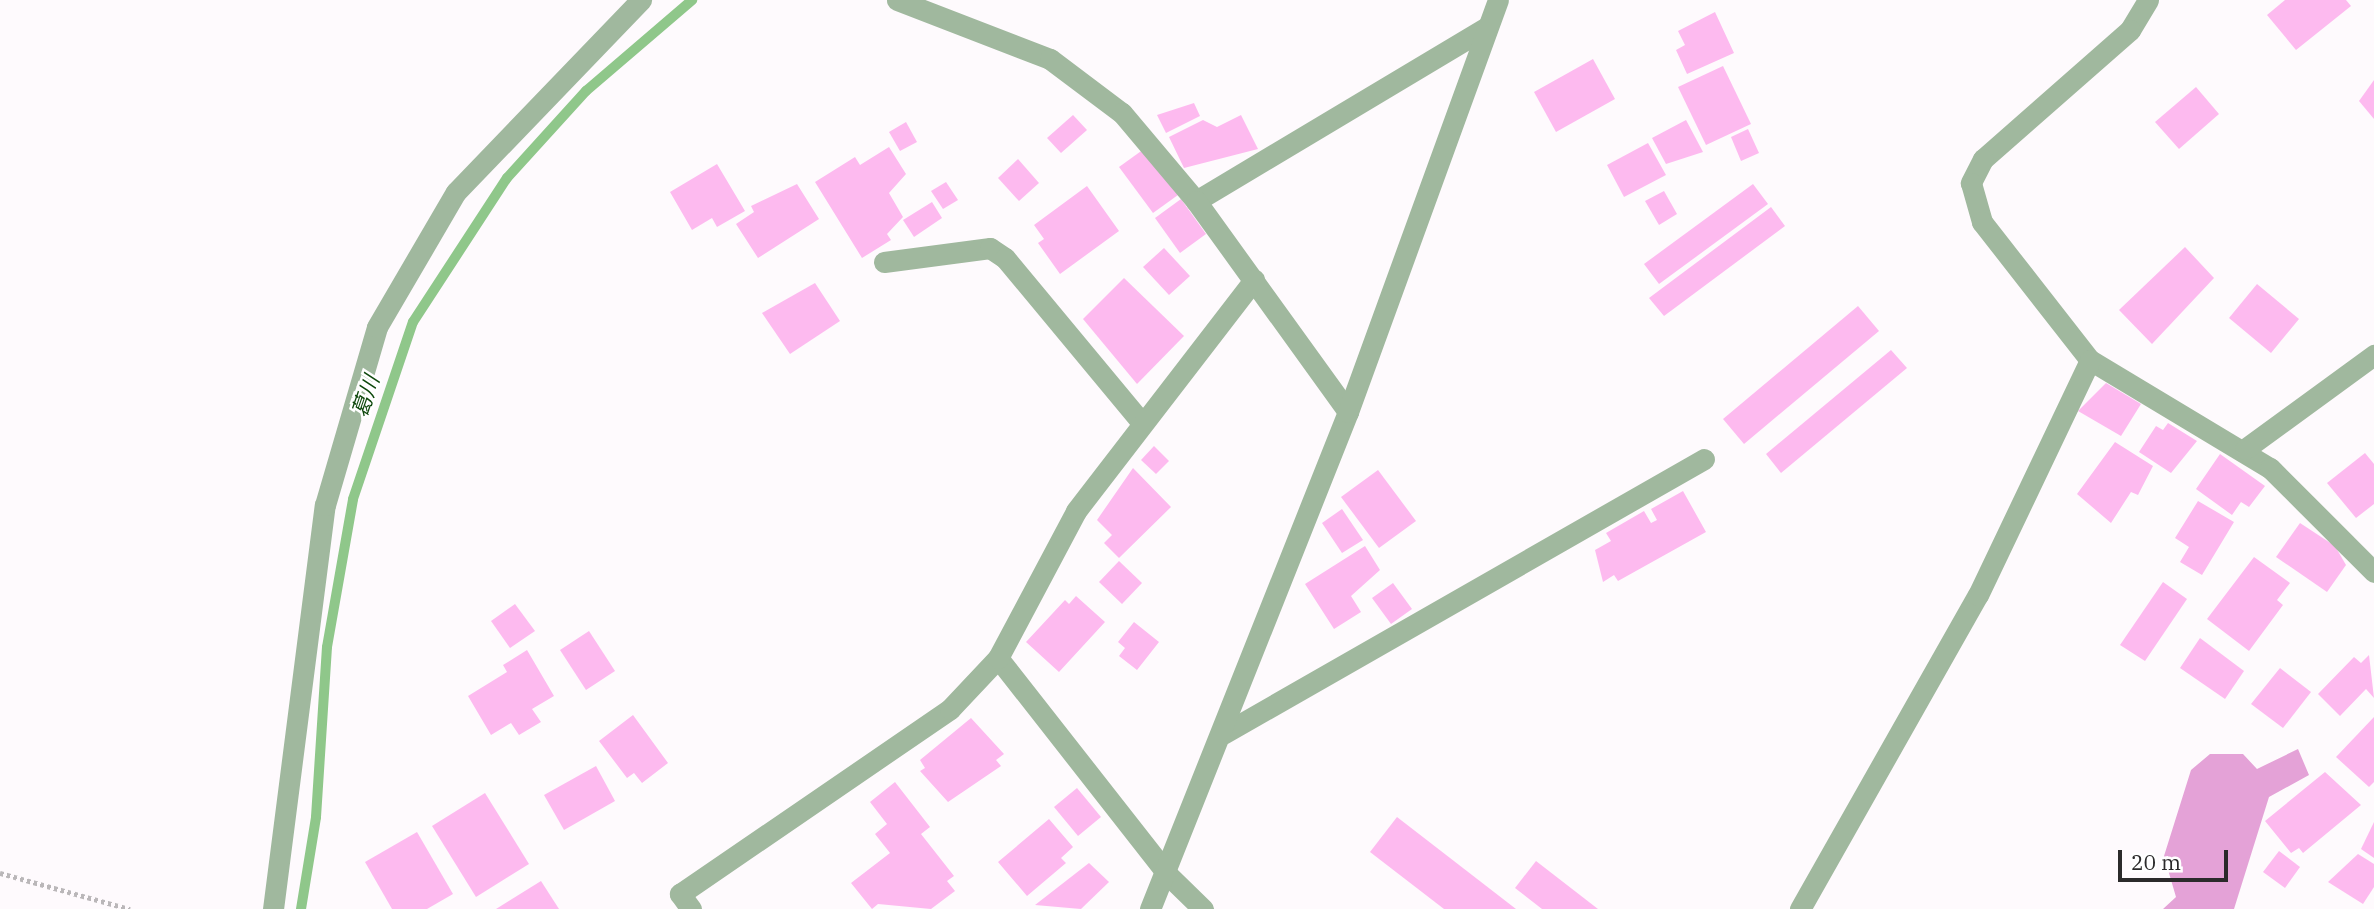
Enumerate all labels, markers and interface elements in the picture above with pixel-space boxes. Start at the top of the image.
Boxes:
water label: 葛川 [346,372,384,420]
scale bar [2122,836,2232,880]
text: 20 m [2131,848,2181,876]

